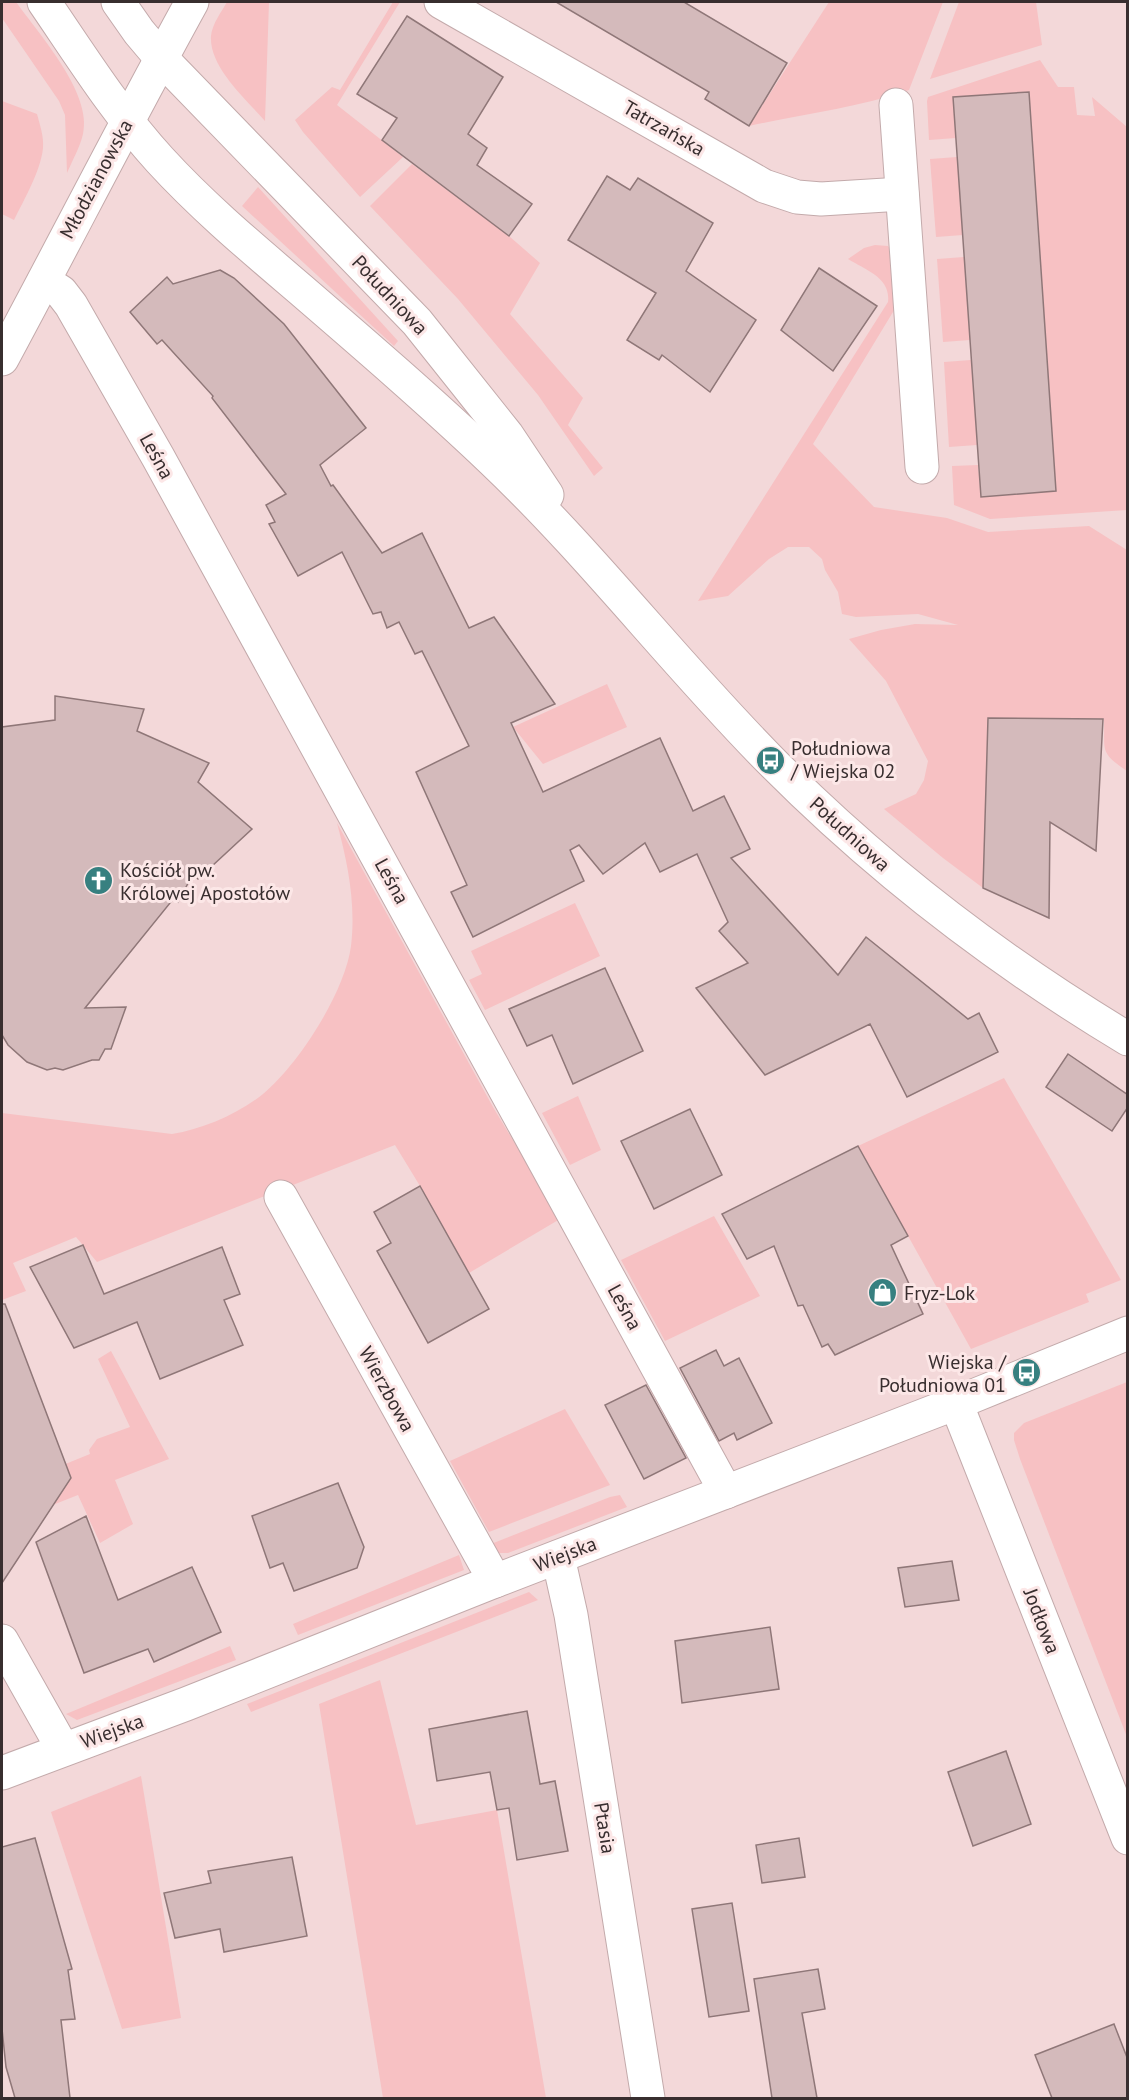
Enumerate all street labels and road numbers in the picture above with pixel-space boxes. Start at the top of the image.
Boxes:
street label: Tatrzańska [618,94,710,162]
street label: Młodzianowska [54,115,138,243]
street label: Południowa [346,250,434,340]
street label: Leśna [134,428,180,484]
street label: Południowa [804,791,896,877]
street label: Leśna [369,853,415,909]
street label: Leśna [602,1279,648,1335]
street label: Wierzbowa [353,1342,421,1436]
street label: Wiejska [530,1530,600,1578]
street label: Jodłowa [1017,1584,1066,1658]
street label: Wiejska [77,1708,147,1754]
street label: Ptasia [588,1800,622,1856]

